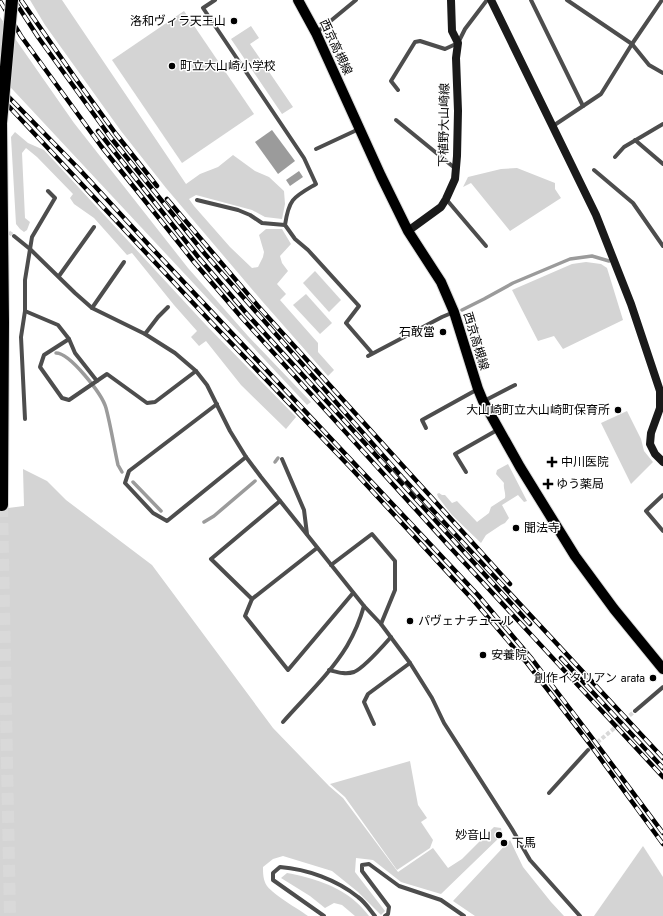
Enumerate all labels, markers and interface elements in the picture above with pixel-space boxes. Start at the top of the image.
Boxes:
place label: 洛和ヴィラ天王山 [130,12,226,30]
marker: 洛和ヴィラ天王山 [229,16,239,26]
street label: 西京高槻線 [315,16,357,78]
place label: 町立大山崎小学校 [180,57,276,75]
marker: 町立大山崎小学校 [167,61,177,71]
street label: 下植野大山崎線 [434,83,454,167]
street label: 西京高槻線 [459,310,493,372]
place label: 石敢當 [399,323,435,341]
marker: 石敢當 [438,327,448,337]
place label: 大山崎町立大山崎町保育所 [466,401,610,419]
marker: 大山崎町立大山崎町保育所 [613,405,623,415]
place label: 中川医院 [561,453,609,471]
marker: 中川医院 [546,456,558,468]
place label: ゆう薬局 [556,475,604,493]
marker: ゆう薬局 [543,479,553,489]
place label: 聞法寺 [524,519,560,537]
marker: 聞法寺 [511,523,521,533]
place label: パヴェナチュール [418,612,514,630]
marker: パヴェナチュール [405,616,415,626]
place label: 安養院 [491,646,527,664]
marker: 安養院 [478,650,488,660]
place label: 創作イタリアン arata [534,669,645,687]
marker: 創作イタリアン arata [648,673,658,683]
place label: 妙音山 [455,826,491,844]
marker: 妙音山 [494,830,504,840]
place label: 下馬 [512,834,536,852]
marker: 下馬 [499,838,509,848]

